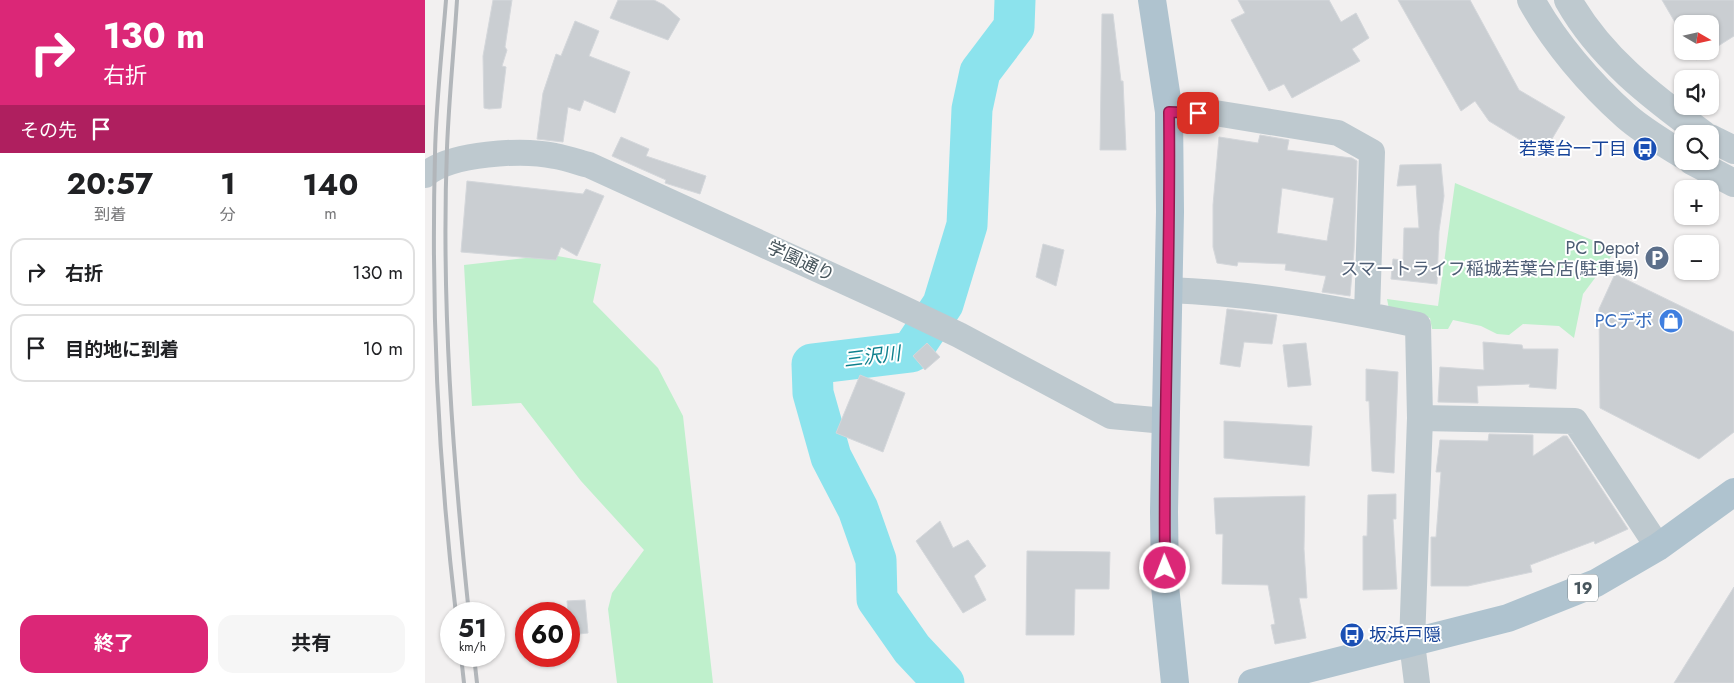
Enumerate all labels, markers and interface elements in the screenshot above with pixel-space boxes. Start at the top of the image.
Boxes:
text: 130 m [103,11,205,61]
north arrow [1674,15,1719,60]
map controls [1674,15,1719,280]
icon: right [20,20,85,85]
text: 右折 [103,59,147,91]
button: sound [1674,70,1719,115]
pin [1177,92,1219,134]
icon: arrive [1184,99,1212,127]
icon: arrive [87,115,115,143]
text: その先 [20,117,77,144]
button: search [1674,125,1719,170]
place label: 若葉台一丁目 [1519,136,1627,162]
bus stop icon: 若葉台一丁目 [1632,136,1658,162]
text: 20:57 [67,162,153,205]
text: 1 [220,162,235,205]
text: 140 [302,163,358,206]
button: + [1674,180,1719,225]
text: m [324,202,337,225]
text: 到着 [94,203,126,226]
text: 分 [220,203,236,226]
street label: 学園通り [763,234,839,288]
place label: PC Depot スマートライフ稲城若葉台店(駐車場) [1340,235,1640,282]
button: − [1674,235,1719,280]
parking icon: PC Depot スマートライフ稲城若葉台店(駐車場) [1644,245,1670,271]
icon: right [22,258,50,286]
text: 130 m [352,259,403,286]
text: 右折 [65,260,103,287]
place label: PCデポ [1595,308,1653,334]
shop icon: PCデポ [1658,308,1684,334]
icon: arrive [22,334,50,362]
text: 10 m [363,335,403,362]
text: 目的地に到着 [65,336,179,363]
water label: 三沢川 [842,339,904,373]
position arrow [1138,541,1190,593]
road number: 19 [1568,574,1598,602]
speed limit sign: 60 [515,602,580,667]
text: 51 [458,610,487,646]
button: 終了 [20,615,208,673]
button: 共有 [218,615,405,673]
bus stop icon: 坂浜戸隠 [1339,622,1365,648]
place label: 坂浜戸隠 [1369,622,1441,648]
text: km/h [459,638,486,656]

